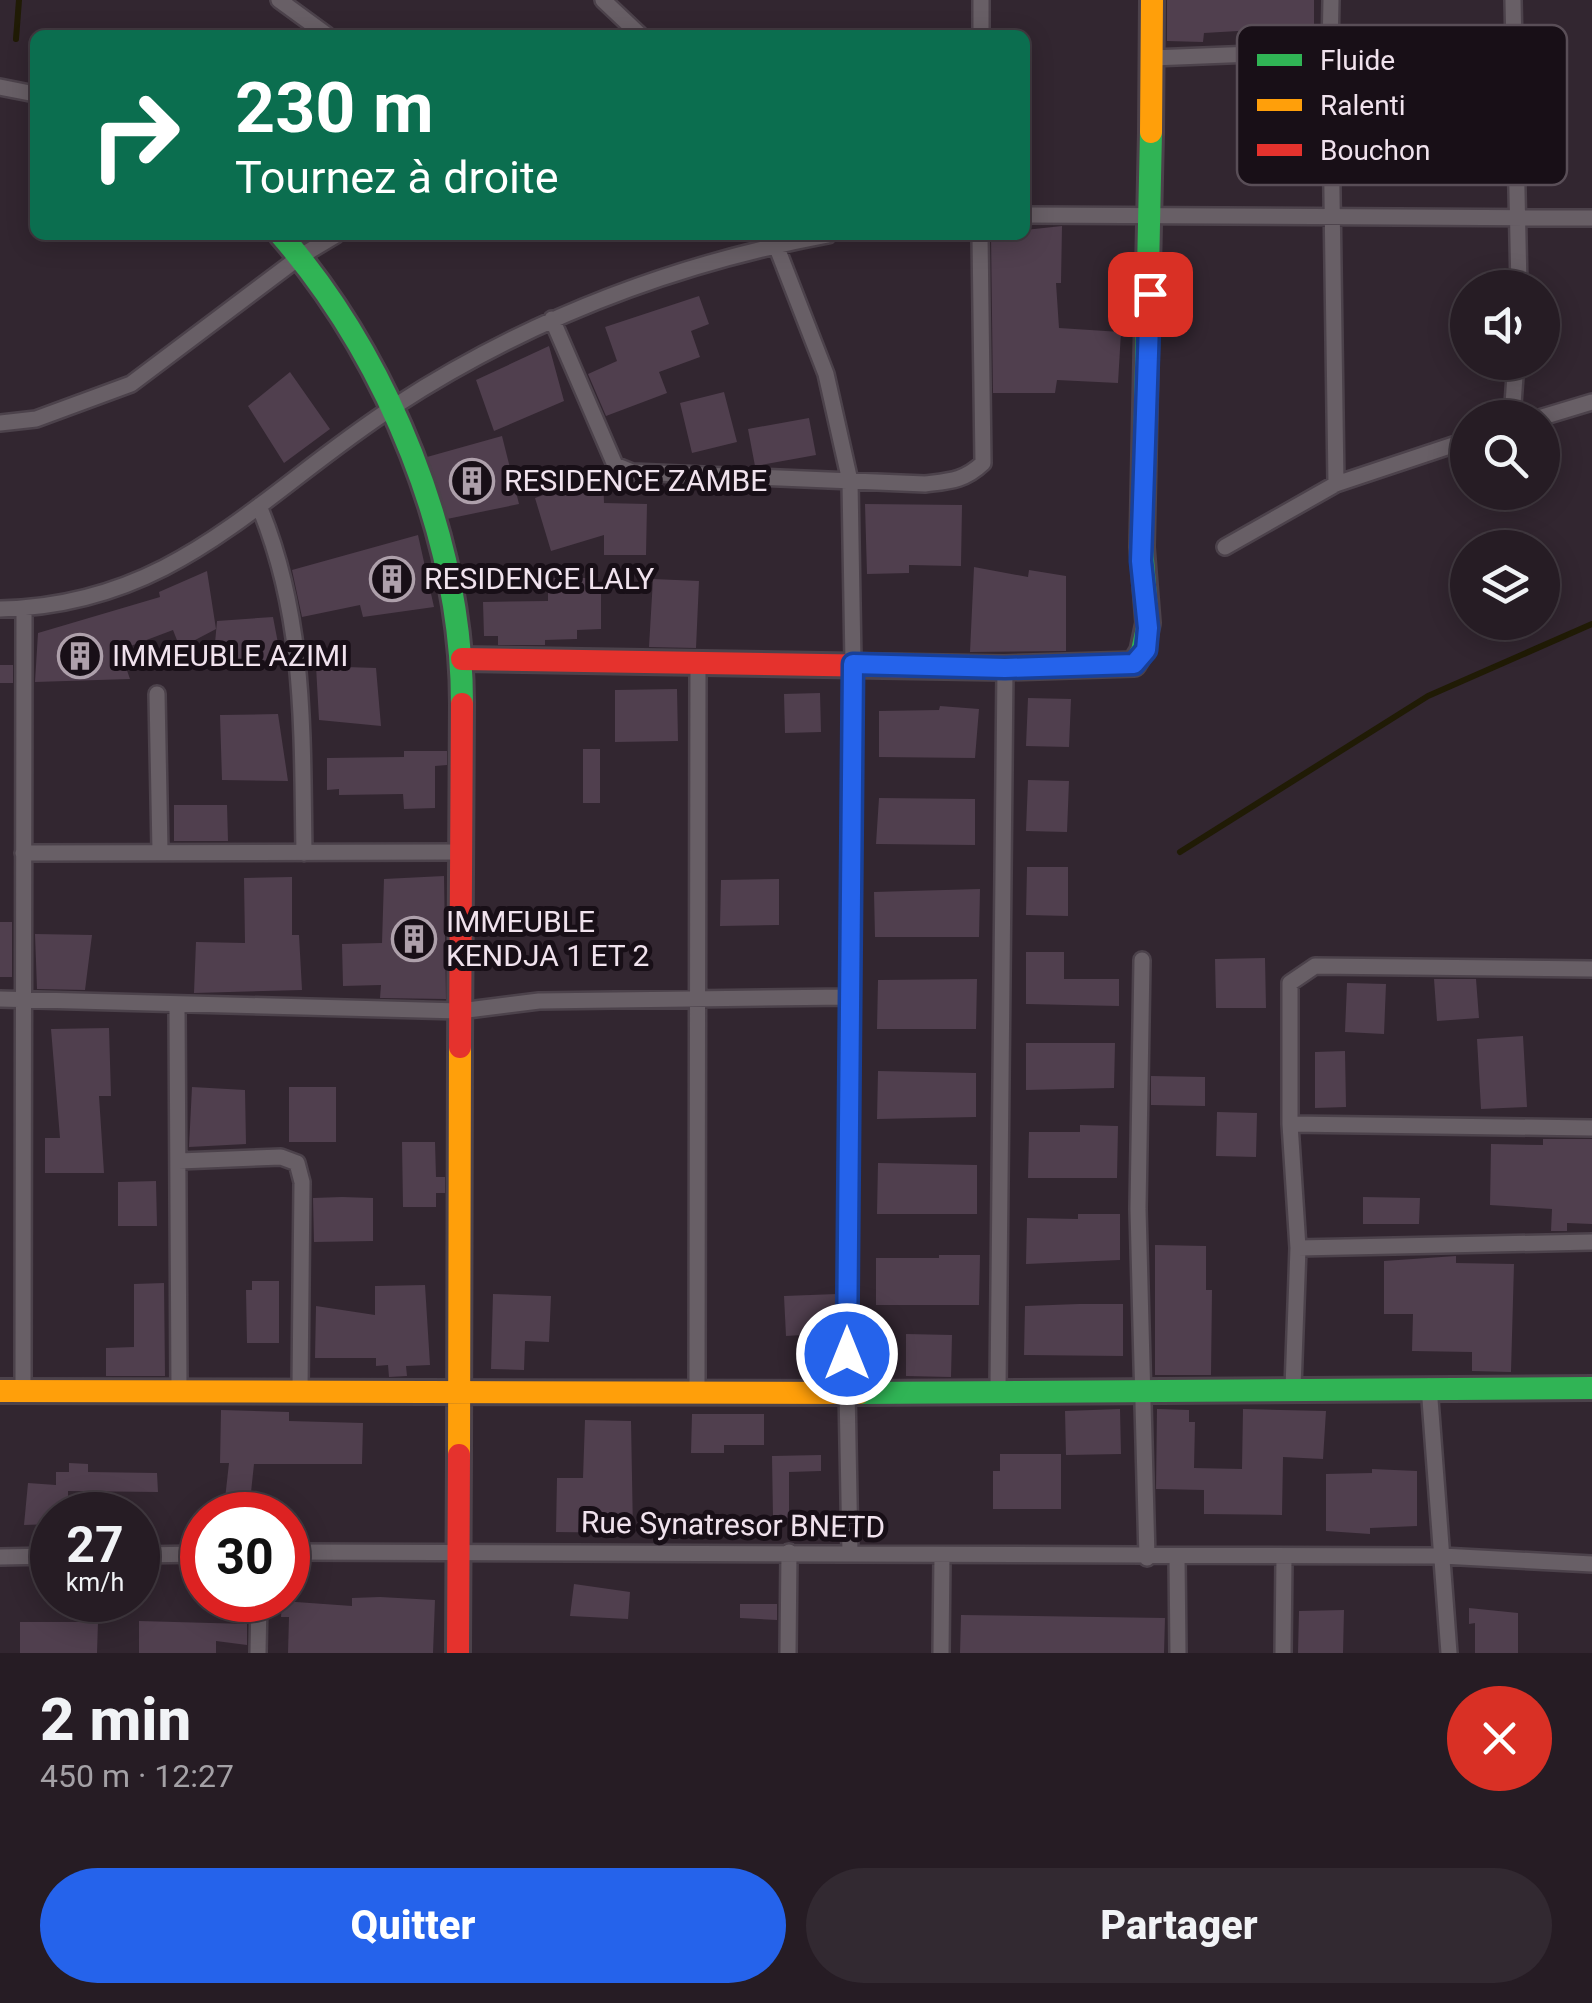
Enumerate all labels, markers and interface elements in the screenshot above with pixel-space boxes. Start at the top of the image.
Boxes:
legend [1237,25,1567,185]
text: Fluide [1320,44,1395,77]
text: 230 m [235,67,434,149]
icon: right [70,70,200,200]
text: Ralenti [1320,89,1406,122]
text: Bouchon [1320,134,1430,167]
text: Tournez à droite [235,151,559,204]
pin [1108,252,1193,337]
icon: arrive [1123,267,1178,322]
map controls [1450,270,1560,640]
button: sound [1450,270,1560,380]
button: search [1450,400,1560,510]
building icon: RESIDENCE ZAMBE [449,458,495,504]
place label: RESIDENCE ZAMBE [504,463,767,498]
button: layers [1450,530,1560,640]
building icon: RESIDENCE LALY [369,556,415,602]
place label: RESIDENCE LALY [424,561,654,596]
building icon: IMMEUBLE AZIMI [57,633,103,679]
place label: IMMEUBLE AZIMI [112,638,348,673]
place label: IMMEUBLE KENDJA 1 ET 2 [446,904,649,973]
building icon: IMMEUBLE KENDJA 1 ET 2 [391,916,437,962]
position arrow [795,1302,899,1406]
speed limit sign: 30 [180,1492,310,1622]
street label: Rue Synatresor BNETD [581,1504,885,1545]
text: 27 [66,1516,124,1574]
text: km/h [66,1568,124,1597]
text: 2 min [40,1684,191,1755]
button: close [1447,1686,1552,1791]
text: 450 m · 12:27 [40,1757,234,1795]
button: Quitter [40,1868,786,1983]
button: Partager [806,1868,1552,1983]

